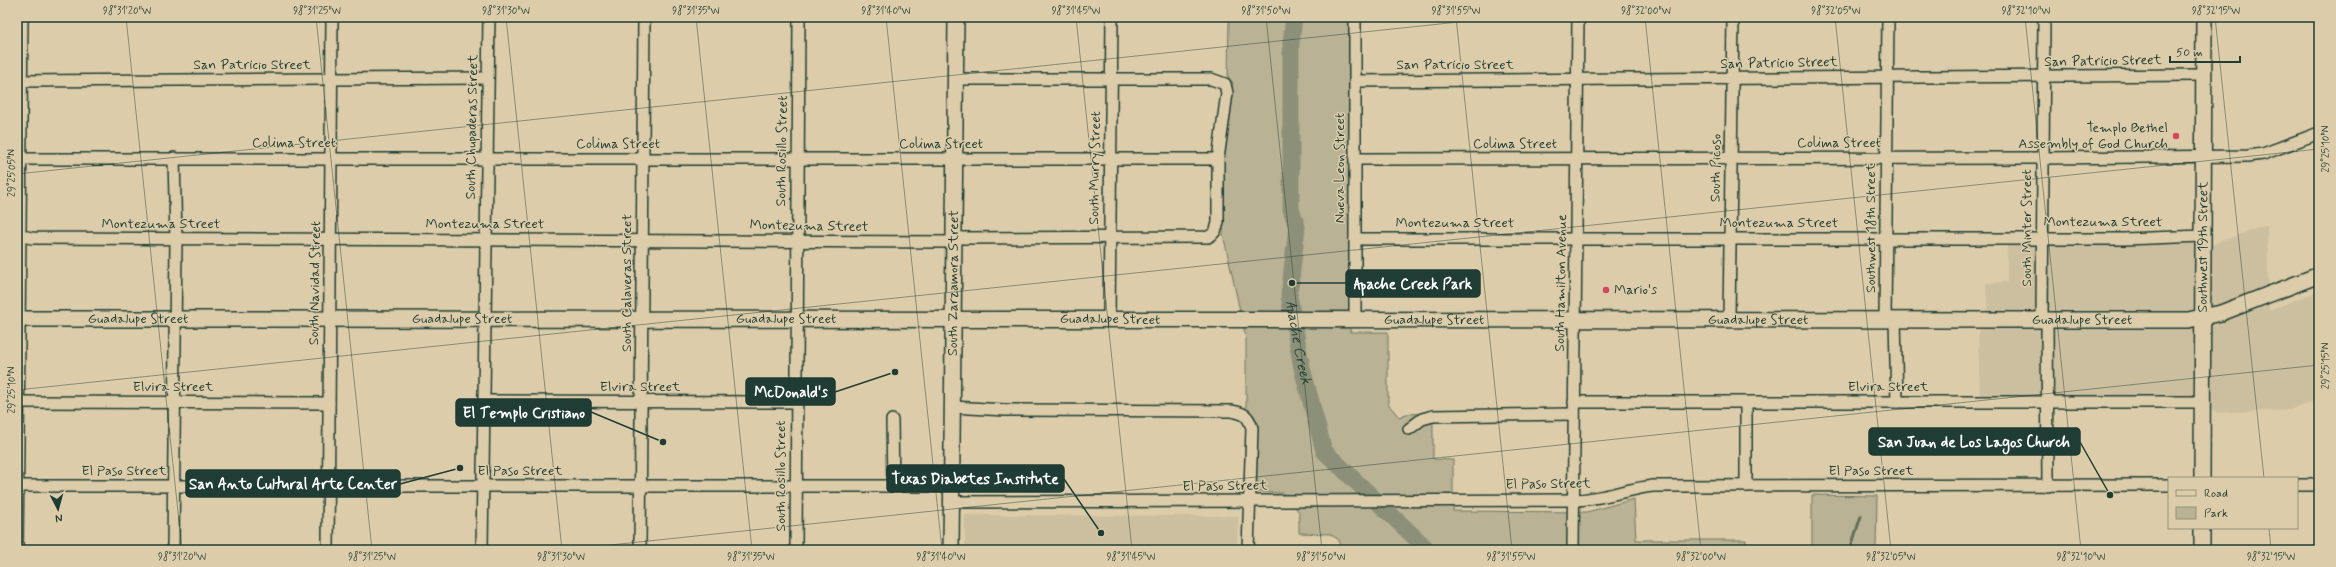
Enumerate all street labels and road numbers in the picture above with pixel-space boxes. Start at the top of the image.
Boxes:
street label: San Patricio Street [2044,51,2163,71]
street label: San Patricio Street [1720,53,1839,73]
street label: South Chupaderas Street [462,54,482,200]
street label: San Patricio Street [193,56,312,74]
street label: San Patricio Street [1396,56,1515,74]
street label: South Rosillo Street [772,95,792,207]
street label: South Murry Street [1085,111,1105,225]
street label: Nueva Leon Street [1331,113,1349,223]
street label: Colima Street [252,134,336,152]
street label: South Picoso [1706,134,1726,202]
street label: Colima Street [1797,134,1881,152]
street label: Colima Street [576,135,660,153]
street label: Colima Street [899,135,983,153]
street label: Colima Street [1473,135,1557,153]
street label: Southwest 18th Street [1862,162,1880,293]
street label: South Minter Street [2018,169,2036,287]
street label: Southwest 19th Street [2194,181,2212,312]
street label: South Zarzamora Street [944,210,963,356]
street label: Montezuma Street [2044,213,2163,231]
street label: South Calaveras Street [618,214,636,352]
street label: Montezuma Street [1396,214,1515,232]
street label: South Hamilton Avenue [1551,214,1571,352]
street label: Montezuma Street [1720,214,1839,232]
street label: Montezuma Street [102,215,221,233]
street label: Montezuma Street [426,215,545,233]
street label: Montezuma Street [749,216,869,236]
street label: South Navidad Street [305,221,325,345]
street label: Guadalupe Street [88,310,188,328]
street label: Guadalupe Street [412,310,512,328]
street label: Guadalupe Street [736,310,836,328]
street label: Guadalupe Street [1060,310,1160,329]
street label: Guadalupe Street [1384,311,1484,329]
street label: Guadalupe Street [1708,311,1808,329]
street label: Guadalupe Street [2032,311,2132,329]
street label: Elvira Street [133,378,214,396]
street label: Elvira Street [600,378,681,396]
street label: Elvira Street [1848,378,1929,396]
street label: South Rosillo Street [772,421,790,531]
street label: El Paso Street [81,462,167,480]
street label: El Paso Street [477,462,563,480]
street label: El Paso Street [1828,462,1914,480]
street label: El Paso Street [1505,474,1591,494]
street label: El Paso Street [1182,476,1268,496]

